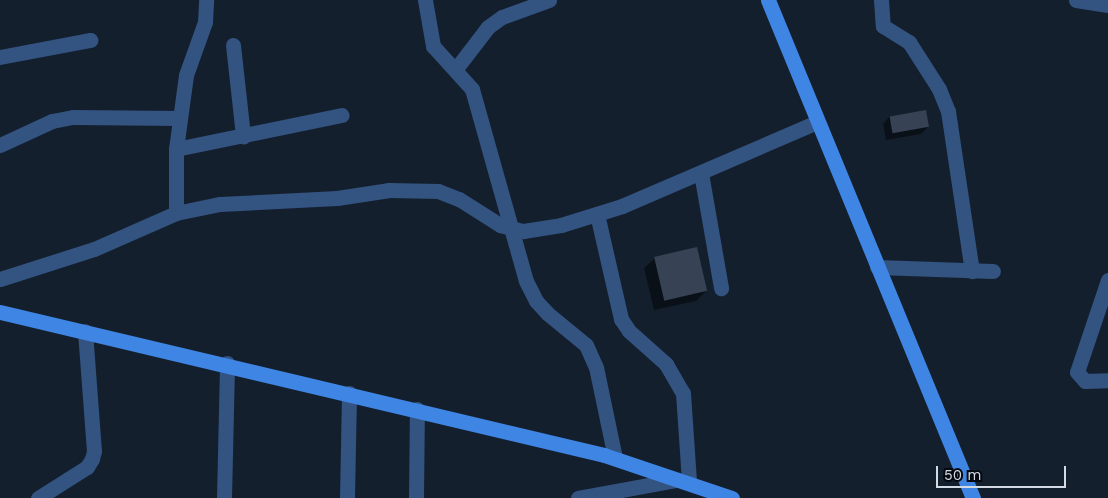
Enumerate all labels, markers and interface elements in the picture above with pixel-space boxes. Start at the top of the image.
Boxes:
scale bar [938,456,1068,488]
text: 50 m [944,466,981,484]

